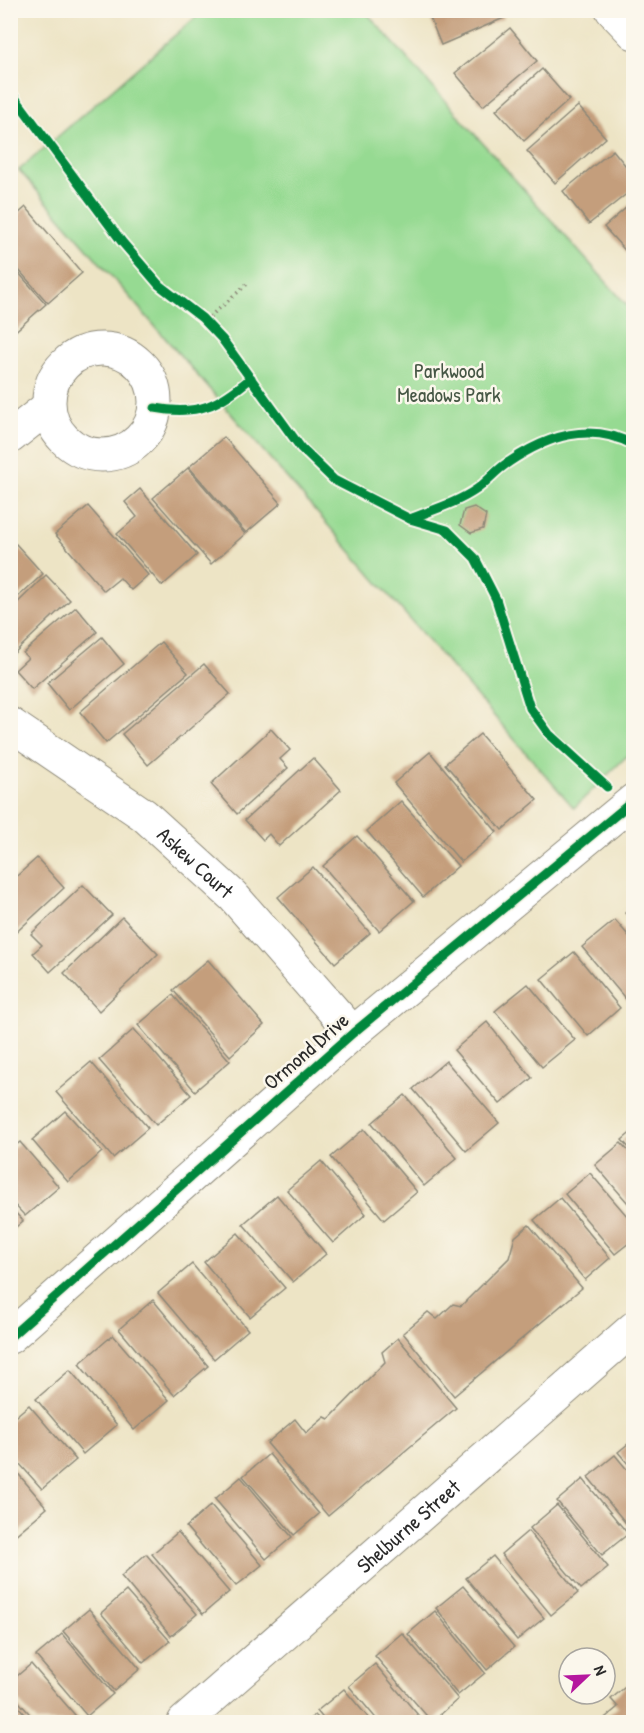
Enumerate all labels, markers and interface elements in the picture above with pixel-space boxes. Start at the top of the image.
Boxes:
park label: Parkwood Meadows Park [397,356,501,409]
street label: Askew Court [151,820,241,905]
street label: Ormond Drive [257,1006,355,1096]
street label: Shelburne Street [350,1472,467,1579]
north arrow [557,1646,617,1706]
text: N [589,1662,613,1679]

